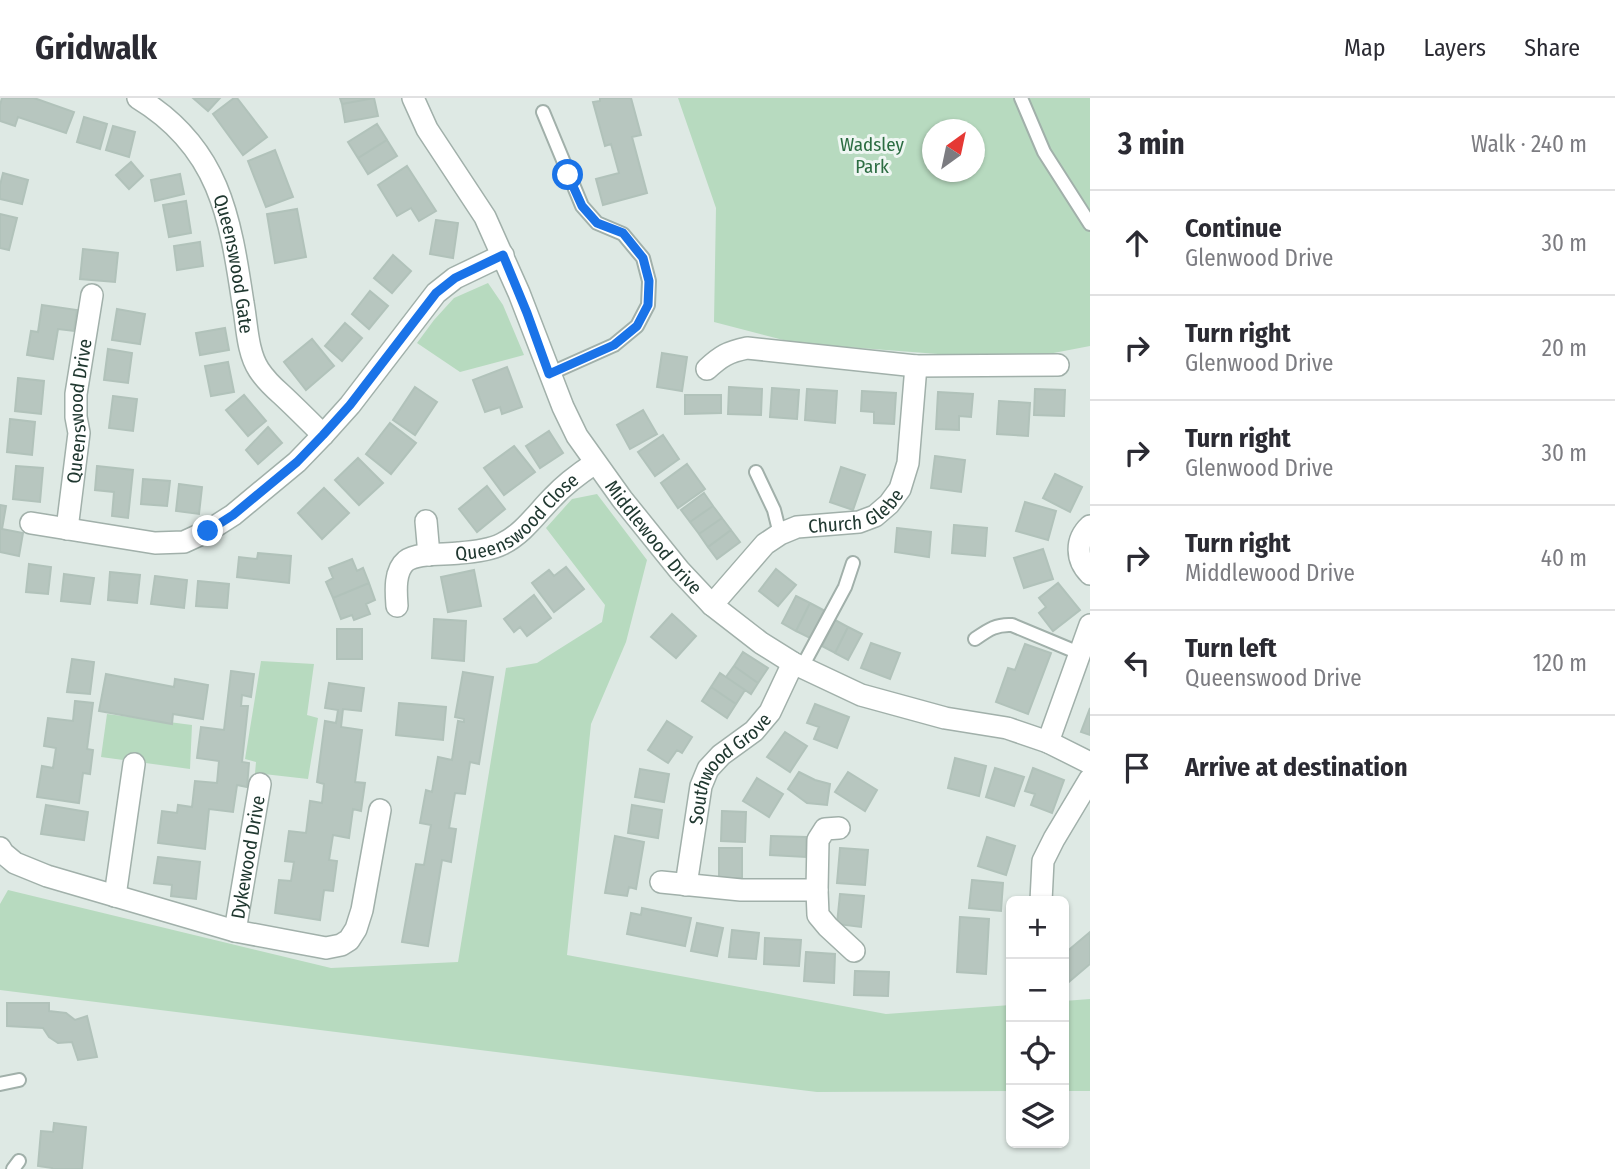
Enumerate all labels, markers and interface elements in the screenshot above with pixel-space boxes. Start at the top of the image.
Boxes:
text: Gridwalk [35,28,157,68]
text: Map [1344,34,1386,62]
text: Layers [1424,34,1486,62]
text: Share [1524,34,1580,62]
north arrow [922,119,985,182]
text: 3 min [1118,126,1185,162]
text: Walk · 240 m [1471,130,1587,158]
park label: Wadsley Park [840,133,905,178]
route start [552,159,583,190]
street label: Queenswood Gate [209,191,259,335]
text: Continue [1185,213,1282,244]
icon: ahead [1118,224,1156,262]
text: 30 m [1542,229,1587,257]
text: Glenwood Drive [1185,244,1333,272]
text: Turn right [1185,318,1291,349]
icon: right [1118,329,1156,367]
text: 20 m [1542,334,1587,362]
street label: Queenswood Drive [61,337,96,485]
text: Glenwood Drive [1185,349,1333,377]
text: Turn right [1185,423,1291,454]
icon: right [1118,434,1156,472]
text: 30 m [1542,439,1587,467]
text: Glenwood Drive [1185,454,1333,482]
street label: Queenswood Close [454,468,583,565]
street label: Middlewood Drive [601,475,707,599]
street label: Church Glebe [807,484,908,538]
route end [192,515,223,546]
text: Turn right [1185,528,1291,559]
icon: right [1118,539,1156,577]
text: 40 m [1541,544,1587,572]
text: Middlewood Drive [1185,559,1355,587]
text: Turn left [1185,633,1277,664]
icon: left [1118,644,1156,682]
text: 120 m [1533,649,1587,677]
text: Queenswood Drive [1185,664,1362,692]
street label: Southwood Grove [684,708,776,826]
icon: arrive [1118,749,1156,787]
text: Arrive at destination [1185,752,1408,783]
street label: Dykewood Drive [226,794,269,921]
map controls [1006,896,1069,1148]
button: + [1006,896,1069,959]
button: − [1006,959,1069,1022]
button: locate [1006,1022,1069,1085]
button: layers [1006,1085,1069,1148]

